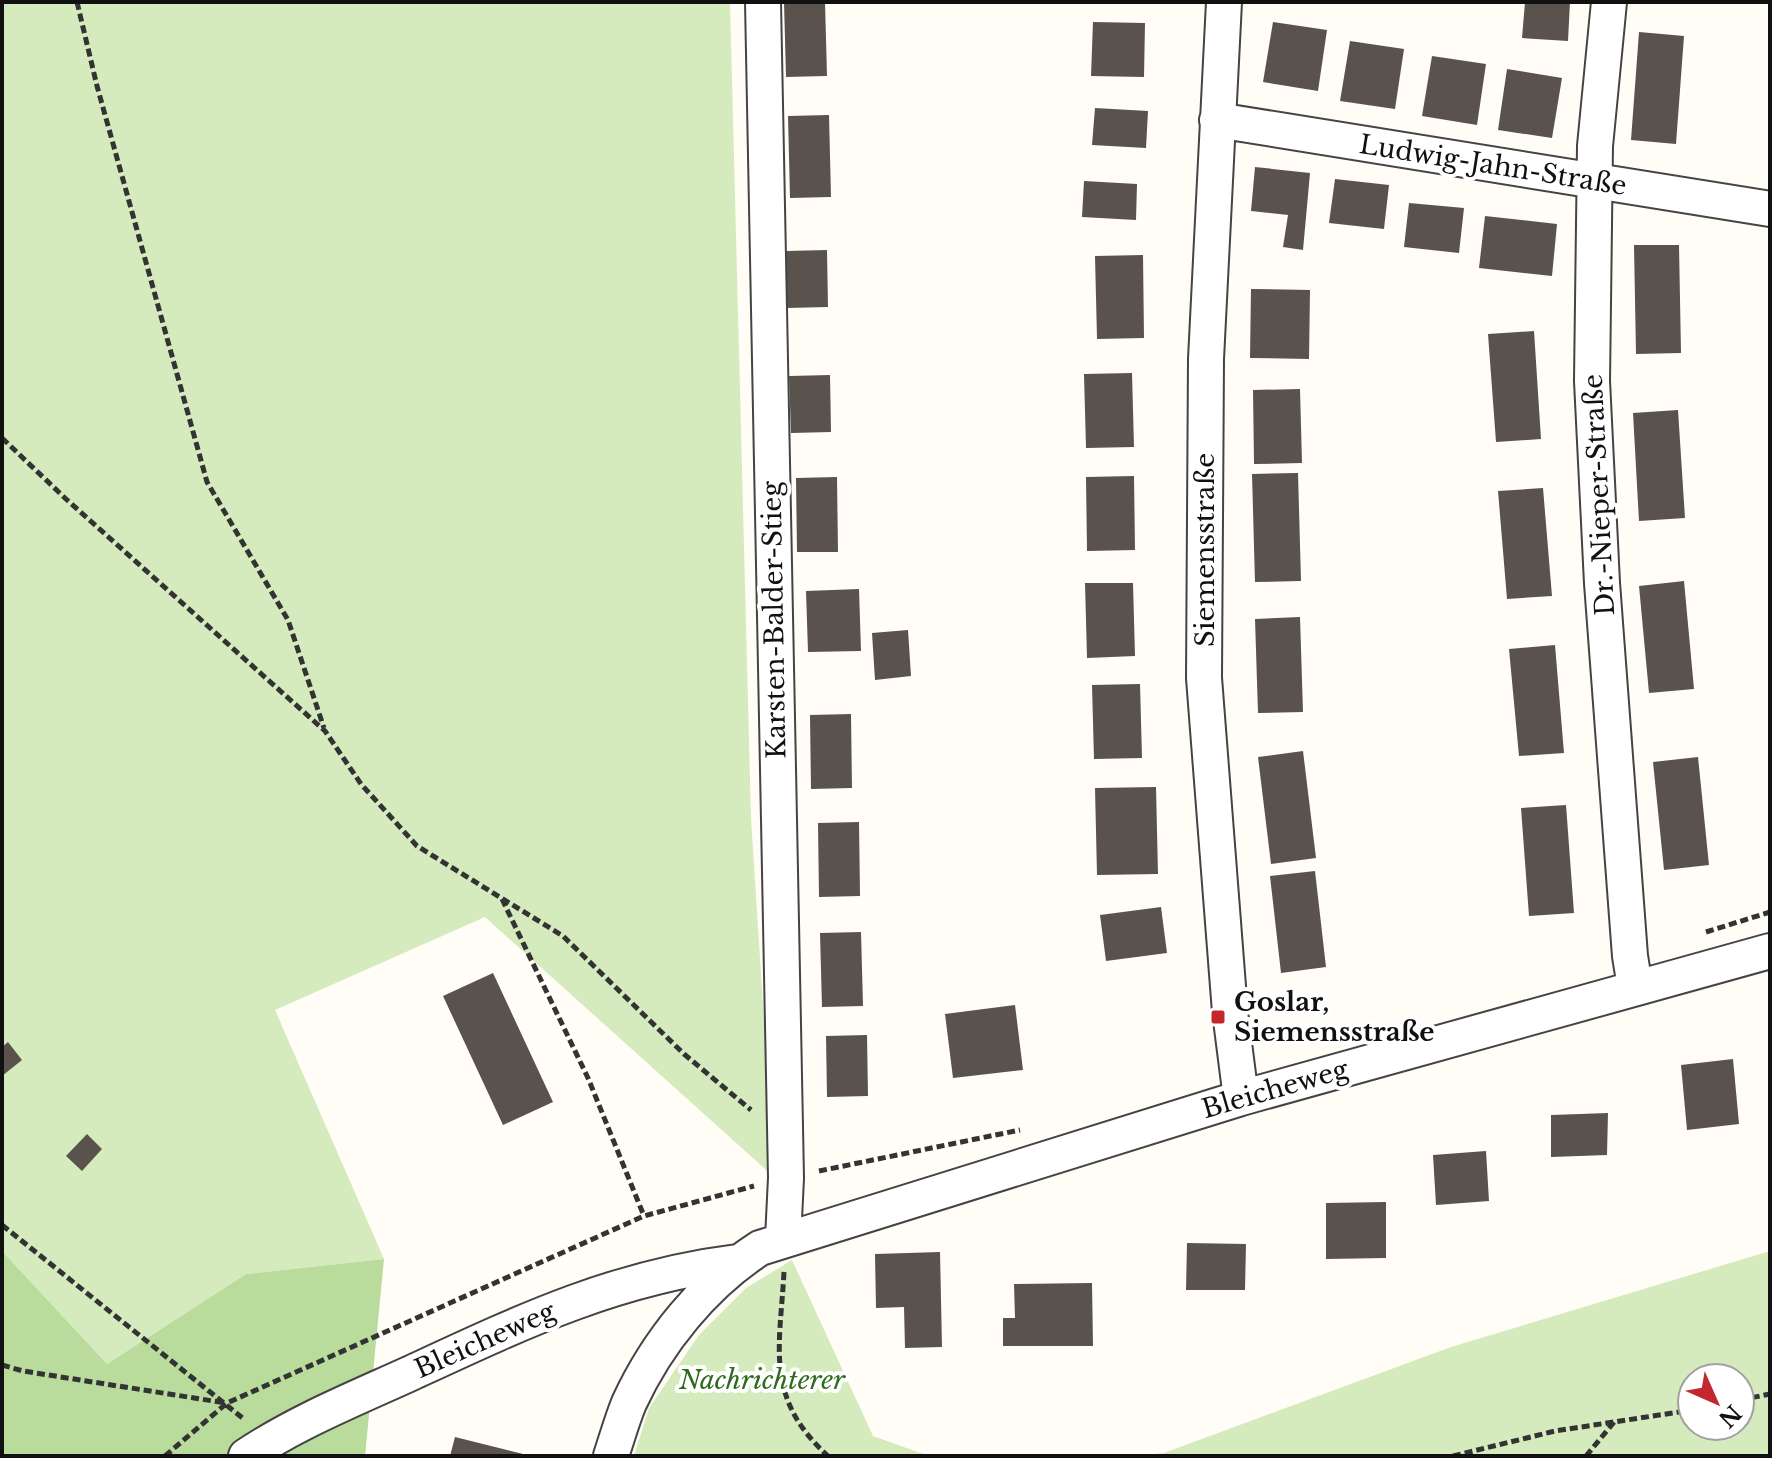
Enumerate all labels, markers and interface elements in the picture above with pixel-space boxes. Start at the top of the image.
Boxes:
street label: Ludwig-Jahn-Straße [1357,128,1629,202]
street label: Dr.-Nieper-Straße [1577,373,1621,617]
street label: Siemensstraße [1189,453,1221,647]
street label: Karsten-Balder-Stieg [756,480,792,759]
place label: Goslar, Siemensstraße [1234,986,1434,1048]
marker: Goslar, Siemensstraße [1209,1008,1227,1026]
street label: Bleicheweg [1198,1053,1352,1125]
street label: Bleicheweg [410,1295,561,1385]
north arrow [1676,1362,1756,1442]
park label: Nachrichterer [678,1364,846,1396]
text: N [1713,1399,1747,1433]

